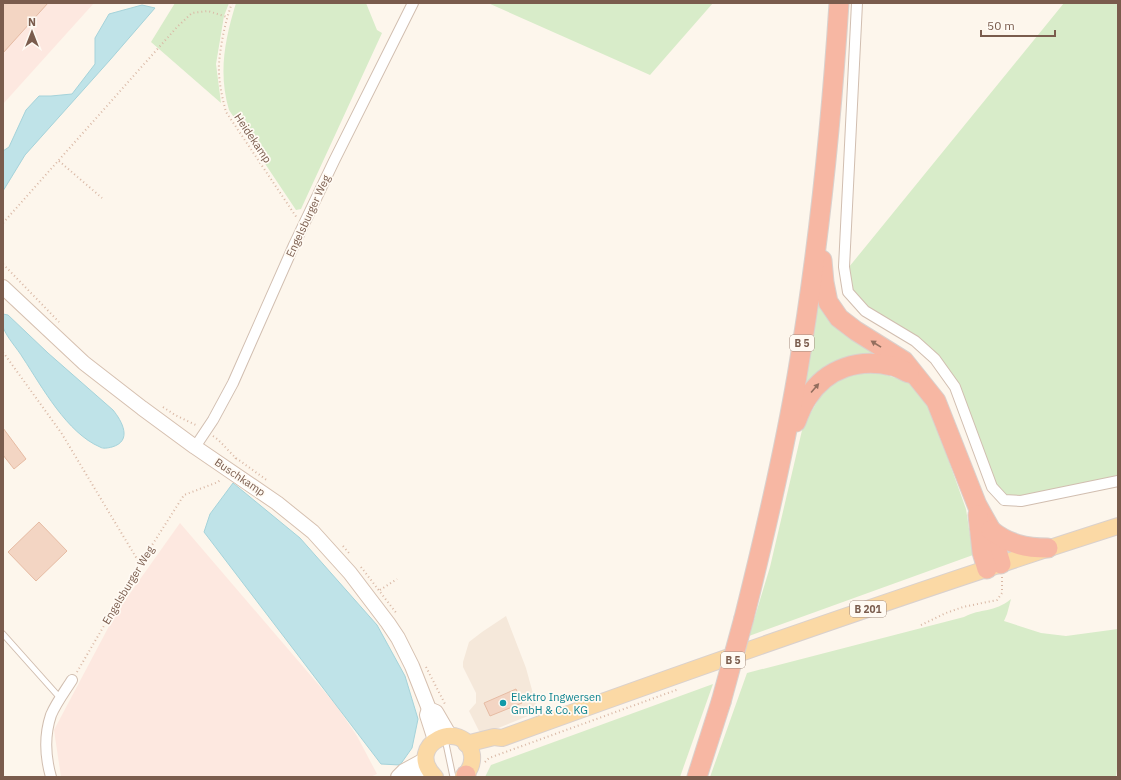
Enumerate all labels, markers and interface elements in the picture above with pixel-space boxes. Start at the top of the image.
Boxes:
north arrow [12,12,52,52]
scale bar [981,12,1055,38]
text: N [28,15,36,29]
text: 50 m [987,18,1015,33]
street label: Heidekamp [231,111,275,165]
street label: Engelsburger Weg [283,172,333,259]
road number: B 5 [790,335,814,351]
one-way arrow [871,340,881,348]
one-way arrow [811,383,820,393]
street label: Buschkamp [212,455,268,499]
street label: Engelsburger Weg [99,543,157,627]
road number: B 201 [850,601,886,617]
road number: B 5 [721,652,745,668]
place label: Elektro Ingwersen GmbH & Co. KG [511,690,601,717]
marker: Elektro Ingwersen GmbH & Co. KG [498,698,508,708]

